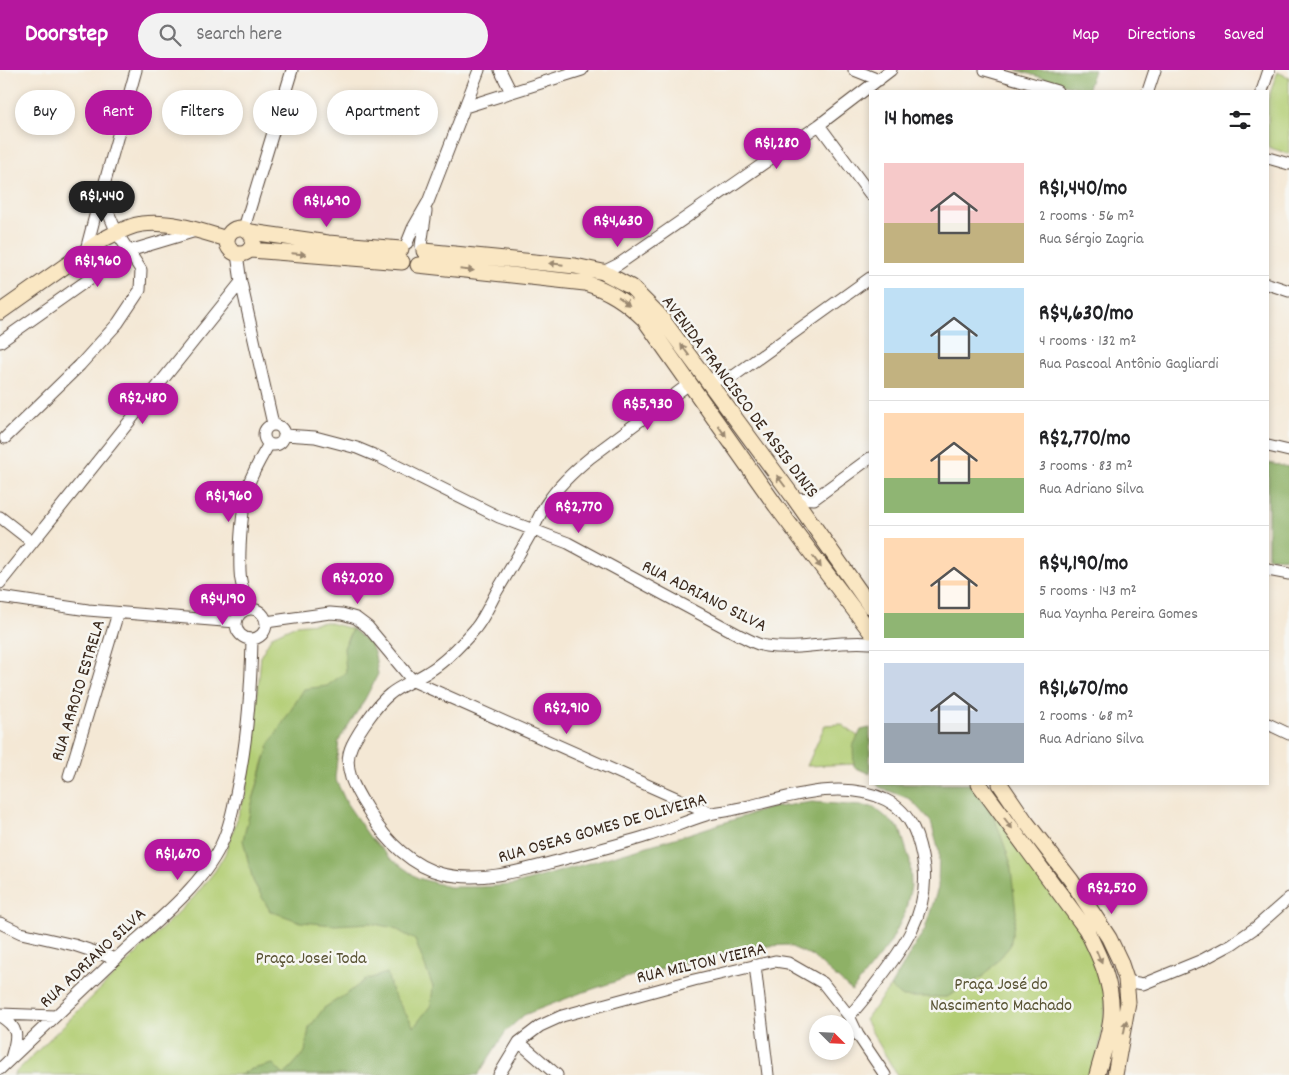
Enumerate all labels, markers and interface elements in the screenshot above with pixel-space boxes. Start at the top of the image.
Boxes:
search box [138,13,488,58]
text: Doorstep [25,18,108,52]
icon: search [156,21,184,49]
text: Search here [196,22,282,49]
text: Map [1072,23,1099,48]
text: Directions [1127,23,1196,48]
text: Saved [1224,23,1264,48]
chip: Buy [15,90,75,135]
chip: Rent [85,90,152,135]
chip: Filters [162,90,243,135]
chip: New [253,90,317,135]
chip: Apartment [327,90,438,135]
text: 14 homes [884,105,954,135]
icon: filters [1226,106,1254,134]
pin: R$1,280 [731,128,823,170]
text: R$1,280 [755,132,799,155]
text: R$1,440/mo [1039,175,1127,205]
pin: R$1,440 [56,180,148,223]
icon: home [924,183,984,243]
text: R$1,440 [80,185,124,208]
pin: R$1,690 [281,186,373,228]
text: R$1,690 [304,190,350,213]
text: 2 rooms · 56 m² [1039,205,1134,228]
pin: R$4,630 [572,206,664,248]
text: R$4,630 [593,210,643,233]
text: Rua Sérgio Zagria [1039,228,1143,251]
pin: R$1,960 [52,246,144,288]
text: R$1,960 [75,250,121,273]
one-way arrow [292,250,308,258]
one-way arrow [548,260,564,268]
one-way arrow [459,266,475,274]
street label: AVENIDA FRANCISCO DE ASSIS DINIS [654,291,824,504]
one-way arrow [617,296,630,307]
text: R$4,630/mo [1039,300,1133,330]
icon: home [924,308,984,368]
text: 4 rooms · 132 m² [1039,330,1136,353]
one-way arrow [680,343,690,357]
text: Rua Pascoal Antônio Gagliardi [1039,353,1218,376]
pin: R$2,480 [97,382,189,425]
text: R$2,480 [119,387,167,410]
pin: R$5,930 [602,388,694,431]
text: R$5,930 [623,393,673,416]
one-way arrow [716,424,726,437]
text: R$2,770/mo [1039,425,1130,455]
icon: home [924,433,984,493]
text: 3 rooms · 83 m² [1039,455,1133,478]
one-way arrow [776,474,786,488]
text: Rua Adriano Silva [1039,478,1144,501]
pin: R$1,960 [183,480,275,523]
text: R$1,960 [206,485,252,508]
pin: R$2,770 [533,492,625,534]
text: R$2,770 [556,496,602,519]
text: R$4,190/mo [1039,550,1128,580]
street label: RUA ADRIANO SILVA [637,555,771,640]
one-way arrow [812,555,822,569]
icon: home [924,558,984,618]
pin: R$2,020 [312,562,404,605]
text: R$2,020 [333,567,383,590]
text: 5 rooms · 143 m² [1039,580,1137,603]
pin: R$4,190 [177,584,269,626]
text: R$4,190 [200,588,246,611]
text: Rua Yaynha Pereira Gomes [1039,603,1198,626]
street label: RUA ARROIO ESTRELA [46,617,113,764]
text: R$1,670/mo [1039,675,1128,705]
icon: home [924,683,984,743]
pin: R$2,910 [521,692,613,735]
text: R$2,910 [544,697,590,720]
text: 2 rooms · 68 m² [1039,705,1133,728]
text: Rua Adriano Silva [1039,728,1144,751]
street label: RUA OSEAS GOMES DE OLIVEIRA [496,788,710,871]
one-way arrow [1003,816,1014,829]
pin: R$1,670 [132,838,224,881]
text: R$1,670 [155,843,201,866]
pin: R$2,520 [1066,872,1158,915]
text: R$2,520 [1087,877,1137,900]
street label: RUA ADRIANO SILVA [35,903,153,1015]
street label: RUA MILTON VIEIRA [634,937,769,991]
park label: Praça Josei Toda [255,947,367,972]
one-way arrow [1096,950,1104,964]
park label: Praça José do Nascimento Machado [930,973,1072,1019]
north arrow [809,1015,854,1060]
map controls [809,1015,854,1060]
one-way arrow [1121,1019,1129,1035]

